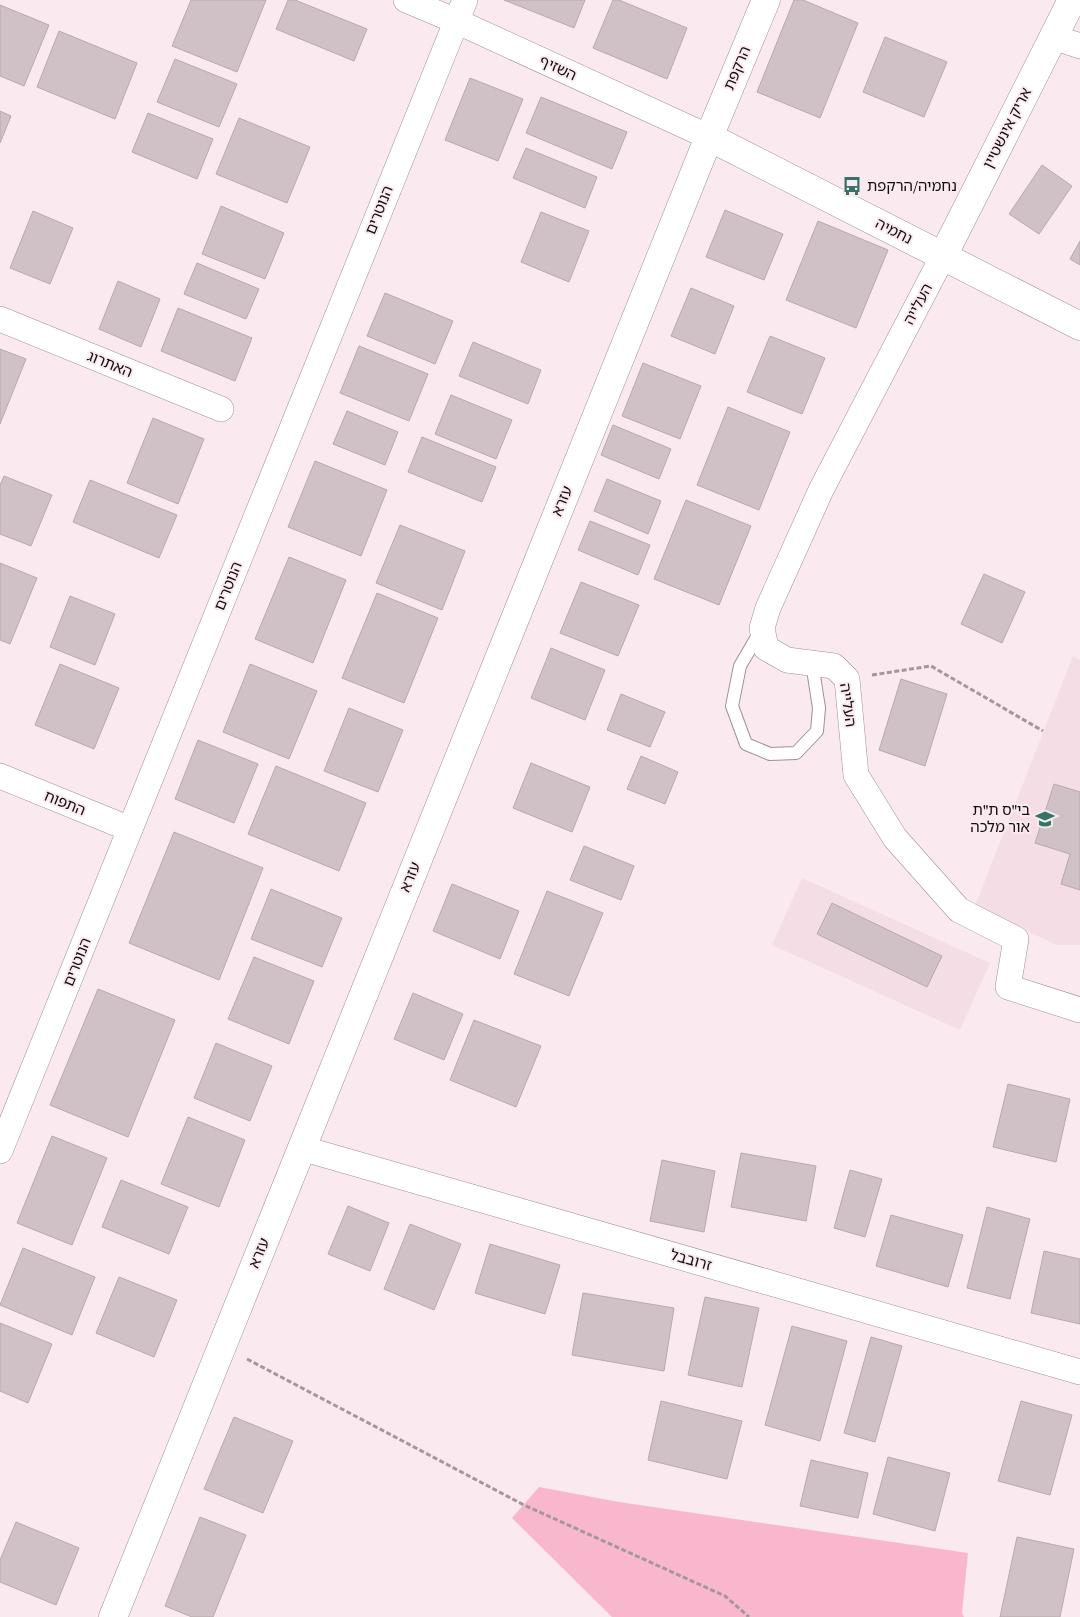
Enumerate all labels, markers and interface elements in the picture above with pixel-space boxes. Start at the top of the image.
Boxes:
street label: הרקפת [718,43,755,93]
street label: השזיף [536,50,580,85]
street label: אריק אינשטיין [977,84,1036,172]
bus stop icon: נחמיה/הרקפת [841,175,863,197]
place label: נחמיה/הרקפת [867,175,957,196]
street label: הנוטרים [359,182,398,237]
street label: נחמיה [872,212,916,249]
street label: העלייה [898,279,937,328]
street label: האתרוג [84,345,136,382]
street label: עזרא [546,482,577,519]
street label: הנוטרים [208,558,247,613]
street label: העלייה [835,682,862,728]
street label: התפוח [41,785,89,820]
place label: בי"ס ת"ת אור מלכה [970,799,1030,837]
school or university icon: בי"ס ת"ת אור מלכה [1034,808,1056,830]
street label: עזרא [394,858,425,895]
street label: הנוטרים [57,934,96,989]
street label: עזרא [243,1234,274,1271]
street label: זרובבל [668,1244,714,1275]

